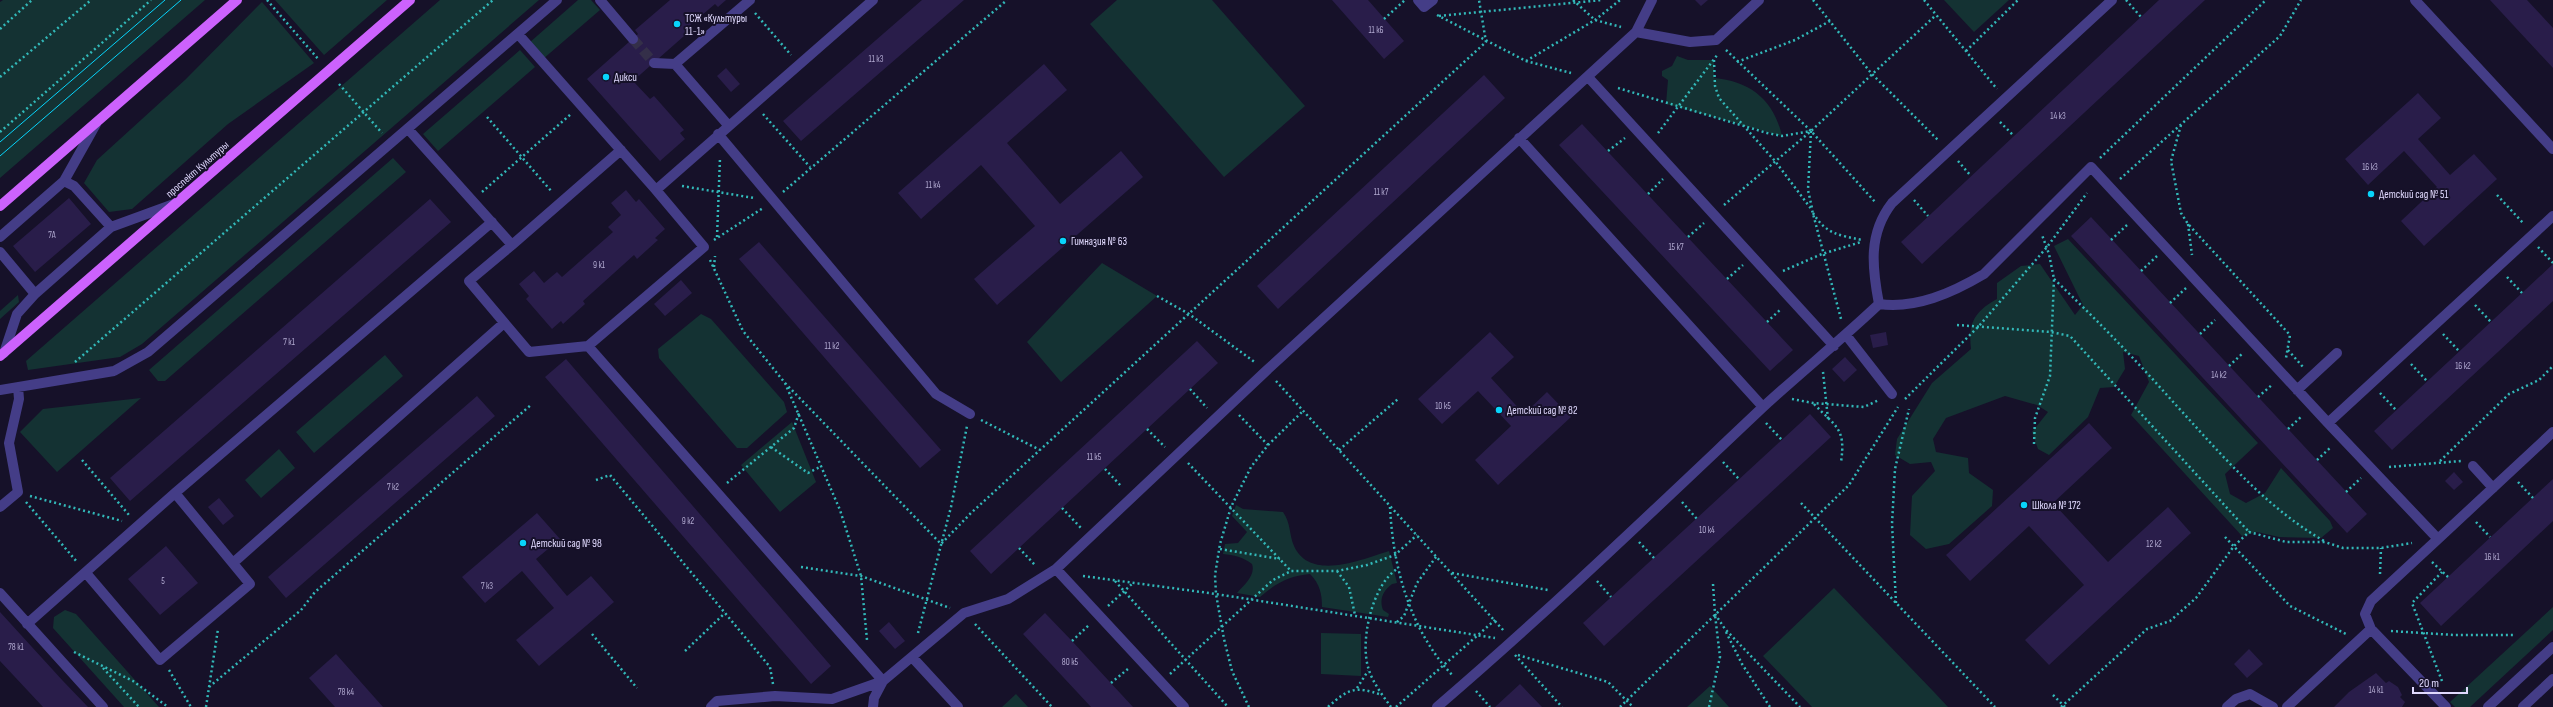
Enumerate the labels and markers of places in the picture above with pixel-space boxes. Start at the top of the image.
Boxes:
place label: ТСЖ «Культуры 11-1» [685,12,747,38]
marker: ТСЖ «Культуры 11-1» [672,19,682,29]
place label: Дикси [614,71,637,84]
marker: Дикси [601,72,611,82]
place label: Детский сад № 51 [2379,188,2448,201]
marker: Детский сад № 51 [2366,189,2376,199]
place label: Гимназия № 63 [1071,235,1127,248]
marker: Гимназия № 63 [1058,236,1068,246]
place label: Детский сад № 82 [1507,404,1578,417]
marker: Детский сад № 82 [1494,405,1504,415]
place label: Школа № 172 [2032,499,2081,512]
marker: Школа № 172 [2019,500,2029,510]
place label: Детский сад № 98 [531,537,602,550]
marker: Детский сад № 98 [518,538,528,548]

